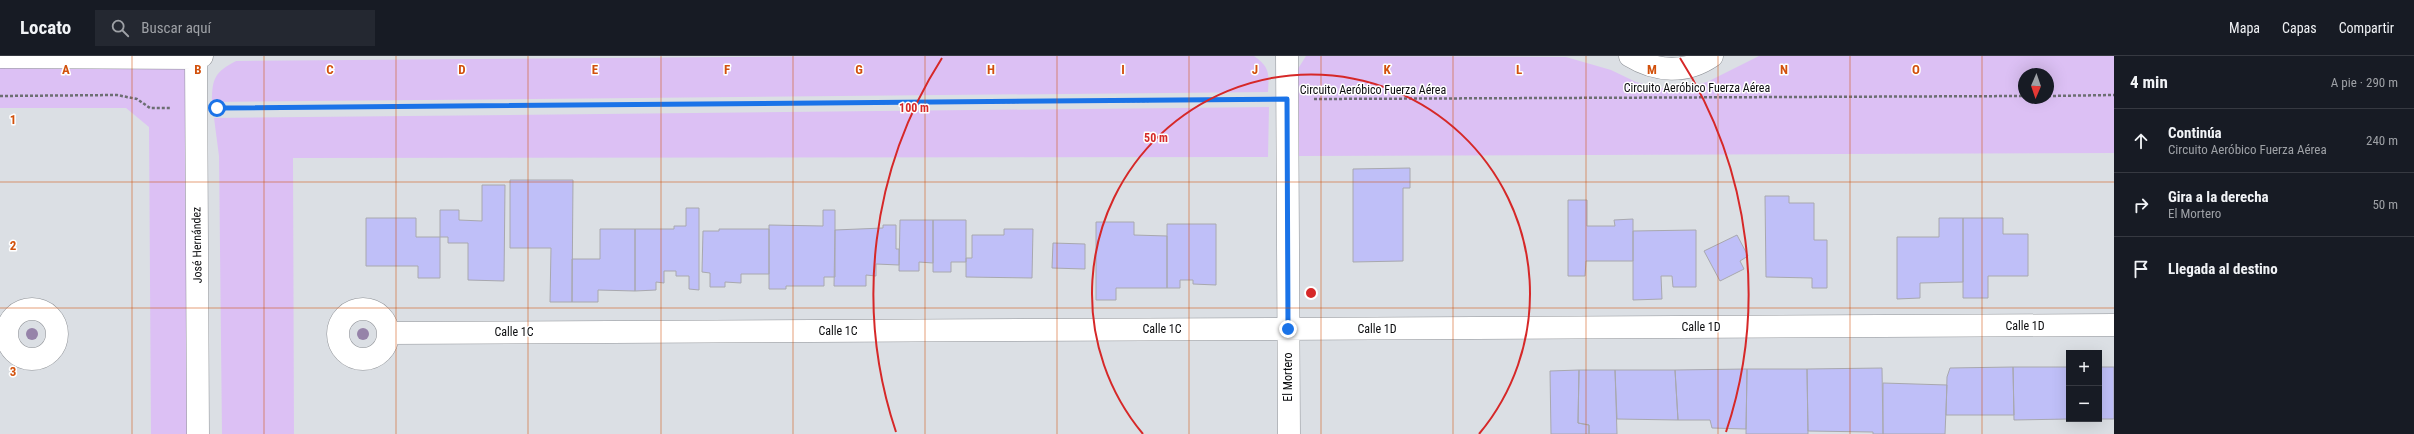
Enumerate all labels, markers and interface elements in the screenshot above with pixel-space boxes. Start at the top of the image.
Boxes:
search box [95,10,375,46]
text: Locato [20,16,71,39]
icon: search [109,17,131,39]
text: Buscar aquí [141,19,211,37]
text: Mapa [2229,20,2260,36]
text: Capas [2282,20,2317,36]
text: Compartir [2339,20,2394,36]
text: A [62,62,70,77]
text: B [194,62,202,77]
text: C [326,62,334,77]
text: D [458,62,466,77]
text: E [592,62,599,77]
text: F [724,62,730,77]
text: G [855,62,863,77]
text: H [987,62,995,77]
text: I [1121,62,1125,77]
text: J [1252,62,1258,77]
text: K [1383,62,1391,77]
text: L [1516,62,1522,77]
text: M [1647,62,1657,77]
text: N [1780,62,1788,77]
text: O [1912,62,1920,77]
north arrow [2018,68,2054,104]
text: 4 min [2130,72,2168,92]
text: A pie · 290 m [2331,75,2398,90]
street label: Circuito Aeróbico Fuerza Aérea [1624,81,1770,95]
street label: Circuito Aeróbico Fuerza Aérea [1300,83,1446,97]
route start [208,99,226,117]
text: 100 m [899,101,929,115]
text: 1 [10,112,16,127]
text: Continúa [2168,124,2222,142]
icon: ahead [2130,130,2152,152]
text: 50 m [1144,131,1168,145]
text: 240 m [2366,133,2398,148]
text: Circuito Aeróbico Fuerza Aérea [2168,142,2327,157]
text: Gira a la derecha [2168,188,2269,206]
icon: right [2130,194,2152,216]
text: 50 m [2372,197,2398,212]
text: El Mortero [2168,206,2221,221]
street label: José Hernández [189,207,205,283]
text: 2 [10,238,17,253]
icon: arrive [2130,258,2152,280]
text: Llegada al destino [2168,260,2278,278]
centre of rings [1304,286,1318,300]
street label: Calle 1D [2005,319,2045,333]
route end [1279,320,1297,338]
street label: Calle 1D [1681,320,1721,334]
street label: Calle 1C [1142,322,1182,336]
street label: Calle 1D [1357,322,1397,336]
street label: Calle 1C [818,324,858,338]
street label: Calle 1C [494,325,534,339]
map controls [2066,350,2102,422]
button: + [2066,350,2102,386]
street label: El Mortero [1281,352,1295,402]
text: 3 [10,364,16,379]
button: − [2066,386,2102,422]

